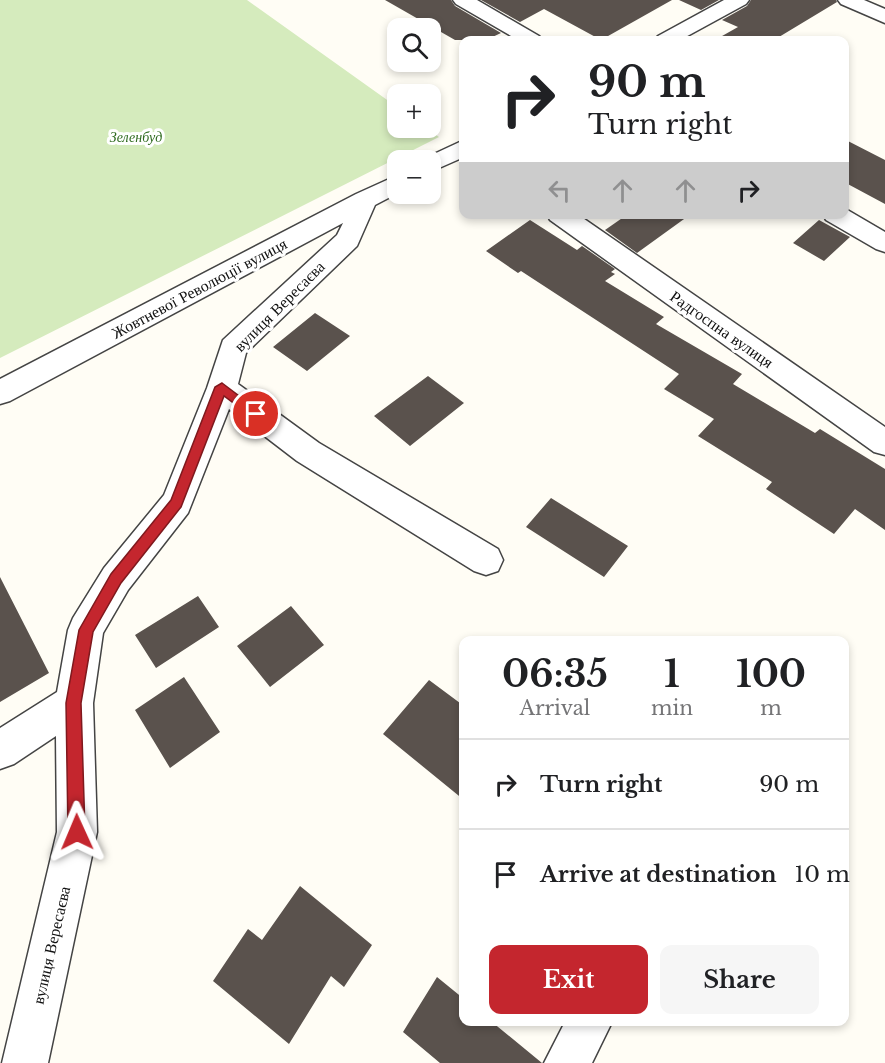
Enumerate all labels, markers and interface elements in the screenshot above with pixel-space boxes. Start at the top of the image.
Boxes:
map controls [387,18,441,204]
button: search [387,18,441,72]
text: 90 m [588,56,706,108]
icon: right [489,60,567,138]
button: + [387,84,441,138]
text: Turn right [588,108,732,141]
park label: Зеленбуд [110,128,162,146]
button: − [387,150,441,204]
icon: left [543,174,576,207]
icon: ahead [606,174,639,207]
icon: ahead [669,174,702,207]
icon: right [732,174,765,207]
street label: Жовтневої Революції вулиця [108,233,291,343]
street label: вулиця Вересаєва [229,256,329,356]
street label: Радгоспна вулиця [667,286,778,372]
pin [230,388,281,439]
icon: arrive [239,397,272,430]
text: 06:35 [502,652,608,697]
text: 1 [664,652,680,697]
text: 100 [736,652,806,697]
text: Arrival [520,696,590,720]
text: min [651,696,693,720]
text: m [760,696,782,720]
icon: right [489,768,522,801]
text: Turn right [540,771,662,798]
text: 90 m [759,771,819,798]
position arrow [45,800,109,864]
icon: arrive [489,858,522,891]
text: Arrive at destination [540,861,777,888]
text: 10 m [795,861,850,888]
street label: вулиця Вересаєва [28,884,74,1006]
button: Exit [489,945,648,1014]
button: Share [660,945,819,1014]

